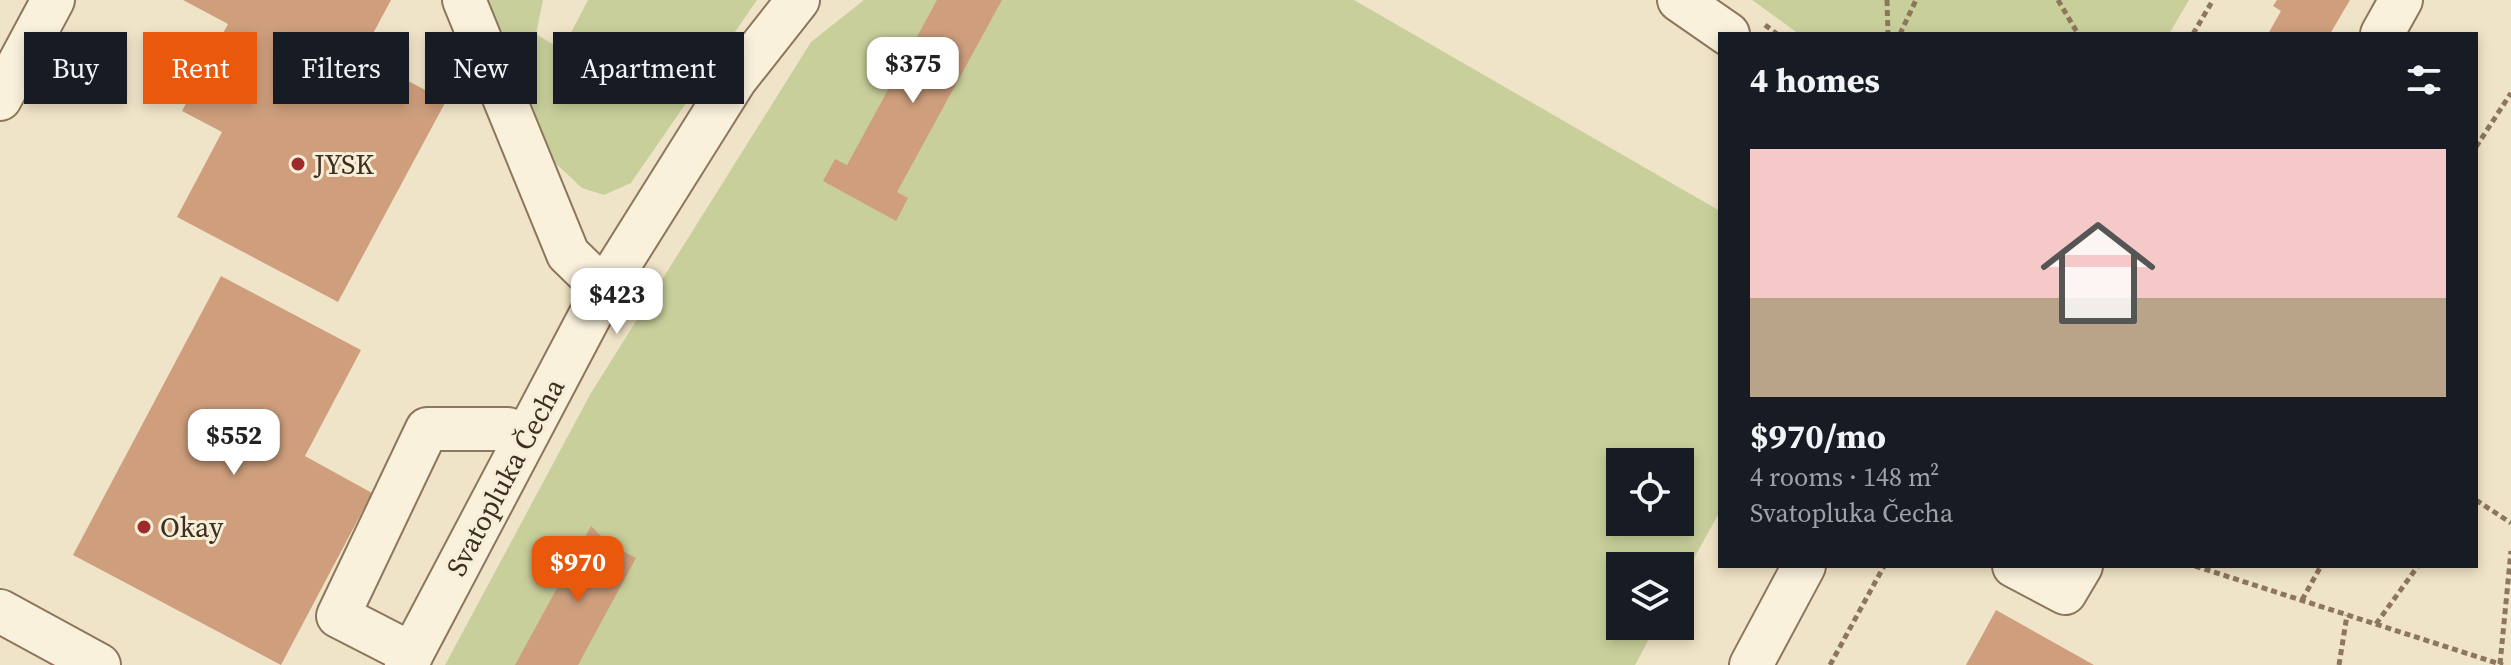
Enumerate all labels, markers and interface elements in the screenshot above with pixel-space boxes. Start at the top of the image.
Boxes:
chip: Buy [24,32,127,104]
chip: Rent [143,32,257,104]
chip: Filters [273,32,409,104]
chip: New [425,32,537,104]
chip: Apartment [553,32,744,104]
pin: $375 [866,37,960,105]
text: $375 [885,45,941,81]
text: 4 homes [1750,57,1880,103]
icon: filters [2402,58,2446,102]
place label: JYSK [313,145,374,183]
marker: JYSK [289,155,307,173]
icon: home [2026,201,2170,345]
pin: $423 [570,268,664,336]
text: $423 [589,276,645,312]
street label: Svatopluka Čecha [437,371,573,583]
pin: $552 [187,409,281,477]
text: $970/mo [1750,413,1886,459]
text: $552 [206,417,262,453]
map controls [1606,448,1694,640]
button: locate [1606,448,1694,536]
text: 4 rooms · 148 m² [1750,459,1939,495]
text: Svatopluka Čecha [1750,495,1953,531]
place label: Okay [160,508,224,546]
marker: Okay [135,518,153,536]
pin: $970 [531,536,625,604]
text: $970 [550,544,606,580]
button: layers [1606,552,1694,640]

